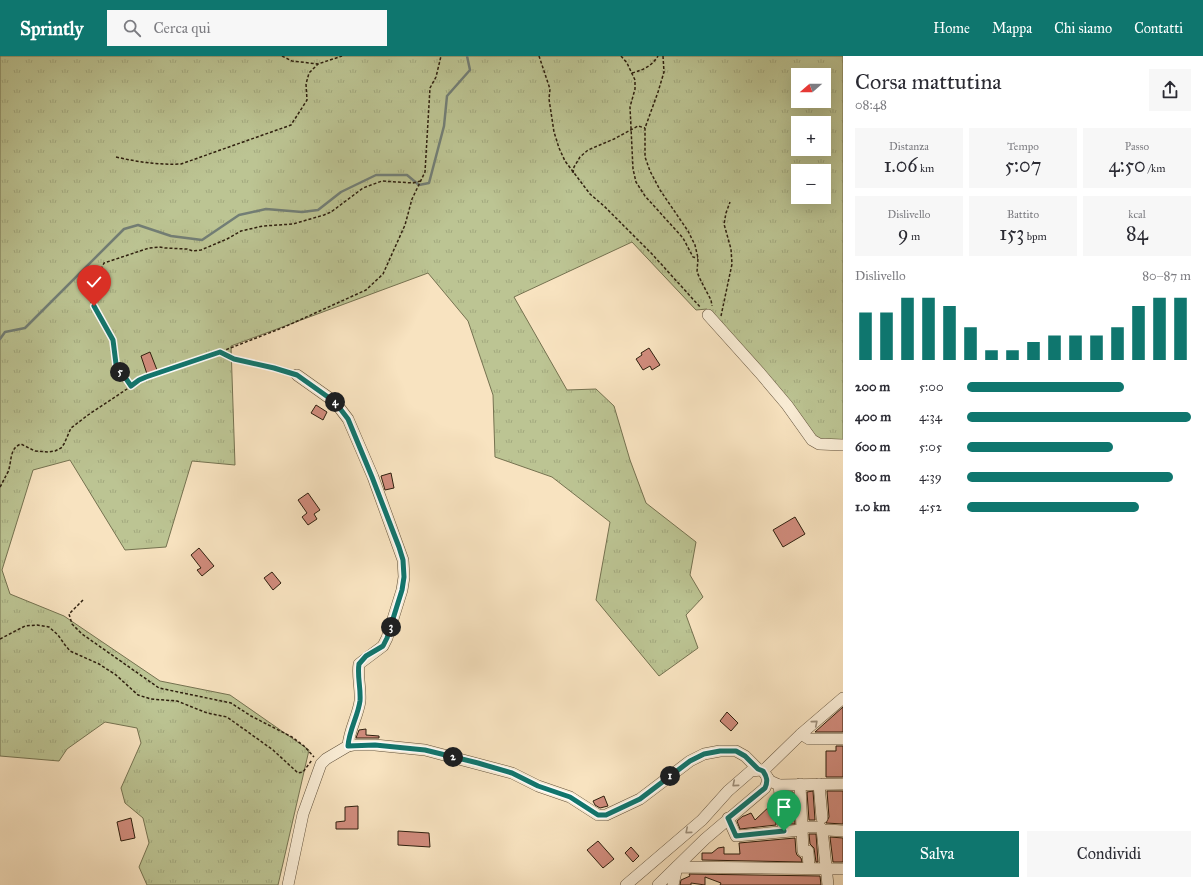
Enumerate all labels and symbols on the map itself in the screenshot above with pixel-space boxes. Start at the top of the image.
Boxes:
north arrow [791,68,831,108]
pin [77,265,111,306]
pin: 5 [110,362,130,382]
pin: 4 [325,392,345,412]
pin: 3 [381,617,401,637]
one-way arrow [810,720,817,727]
pin: 2 [443,747,463,767]
pin: 1 [660,766,680,786]
one-way arrow [733,780,740,787]
pin [767,790,801,831]
one-way arrow [686,826,693,833]

